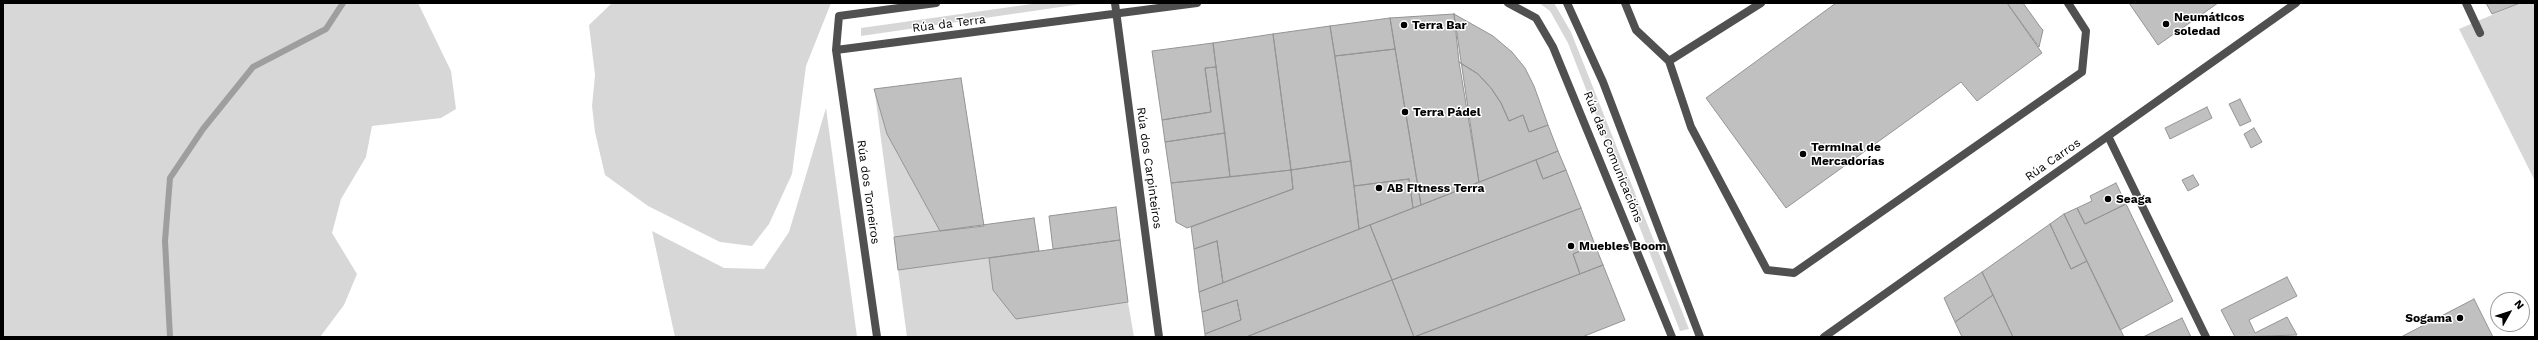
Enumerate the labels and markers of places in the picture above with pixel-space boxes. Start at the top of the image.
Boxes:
place label: Neumáticos soledad [2174,10,2244,38]
place label: Terra Bar [1412,18,1467,32]
marker: Neumáticos soledad [2161,19,2171,29]
marker: Terra Bar [1399,20,1409,30]
place label: Terra Pádel [1413,105,1481,119]
marker: Terra Pádel [1400,107,1410,117]
place label: Terminal de Mercadorías [1811,140,1884,168]
marker: Terminal de Mercadorías [1798,149,1808,159]
place label: AB Fitness Terra [1387,181,1484,195]
marker: AB Fitness Terra [1374,183,1384,193]
place label: Seaga [2116,192,2151,206]
marker: Seaga [2103,194,2113,204]
place label: Muebles Boom [1579,239,1666,253]
marker: Muebles Boom [1566,241,1576,251]
place label: Sogama [2405,311,2452,325]
marker: Sogama [2455,313,2465,323]

